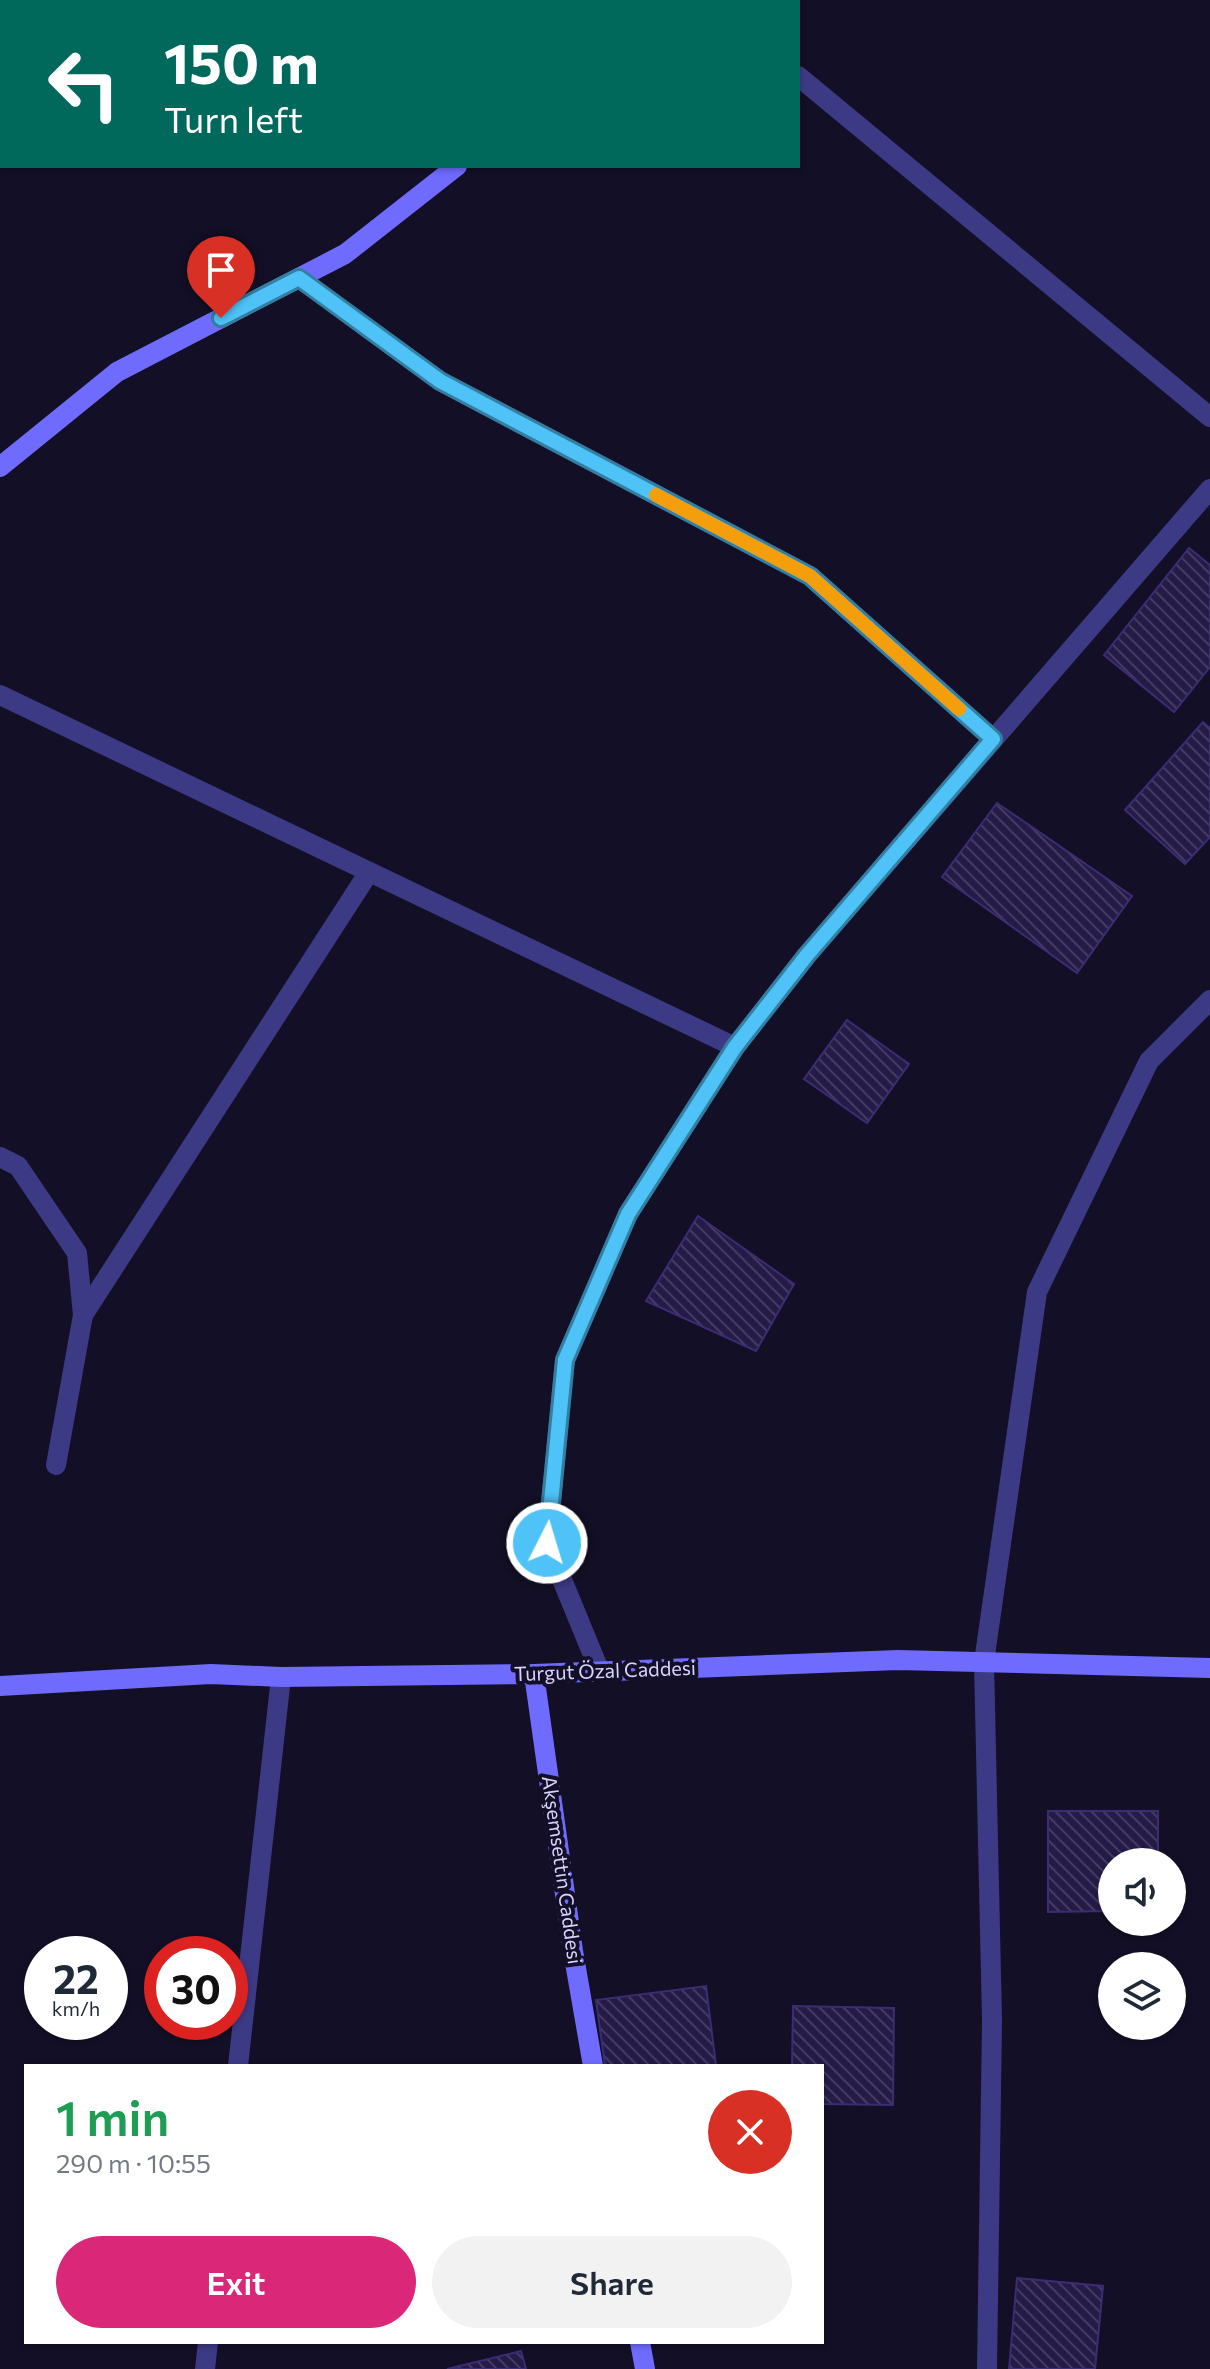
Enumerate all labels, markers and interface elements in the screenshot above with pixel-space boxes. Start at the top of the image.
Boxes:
text: 150 m [164,27,319,96]
icon: left [32,32,136,136]
text: Turn left [164,96,303,140]
pin [187,236,255,318]
icon: arrive [199,248,243,292]
position arrow [505,1501,589,1585]
street label: Turgut Özal Caddesi [514,1655,696,1685]
street label: Akşemsettin Caddesi [538,1774,588,1966]
map controls [1098,1848,1186,2040]
button: sound [1098,1848,1186,1936]
speed limit sign: 30 [144,1936,248,2040]
button: layers [1098,1952,1186,2040]
text: 22 [53,1953,99,2002]
text: km/h [52,1996,100,2020]
text: 1 min [56,2087,169,2146]
button: close [708,2090,792,2174]
text: 290 m · 10:55 [56,2147,211,2178]
button: Exit [56,2236,416,2328]
button: Share [432,2236,792,2328]

